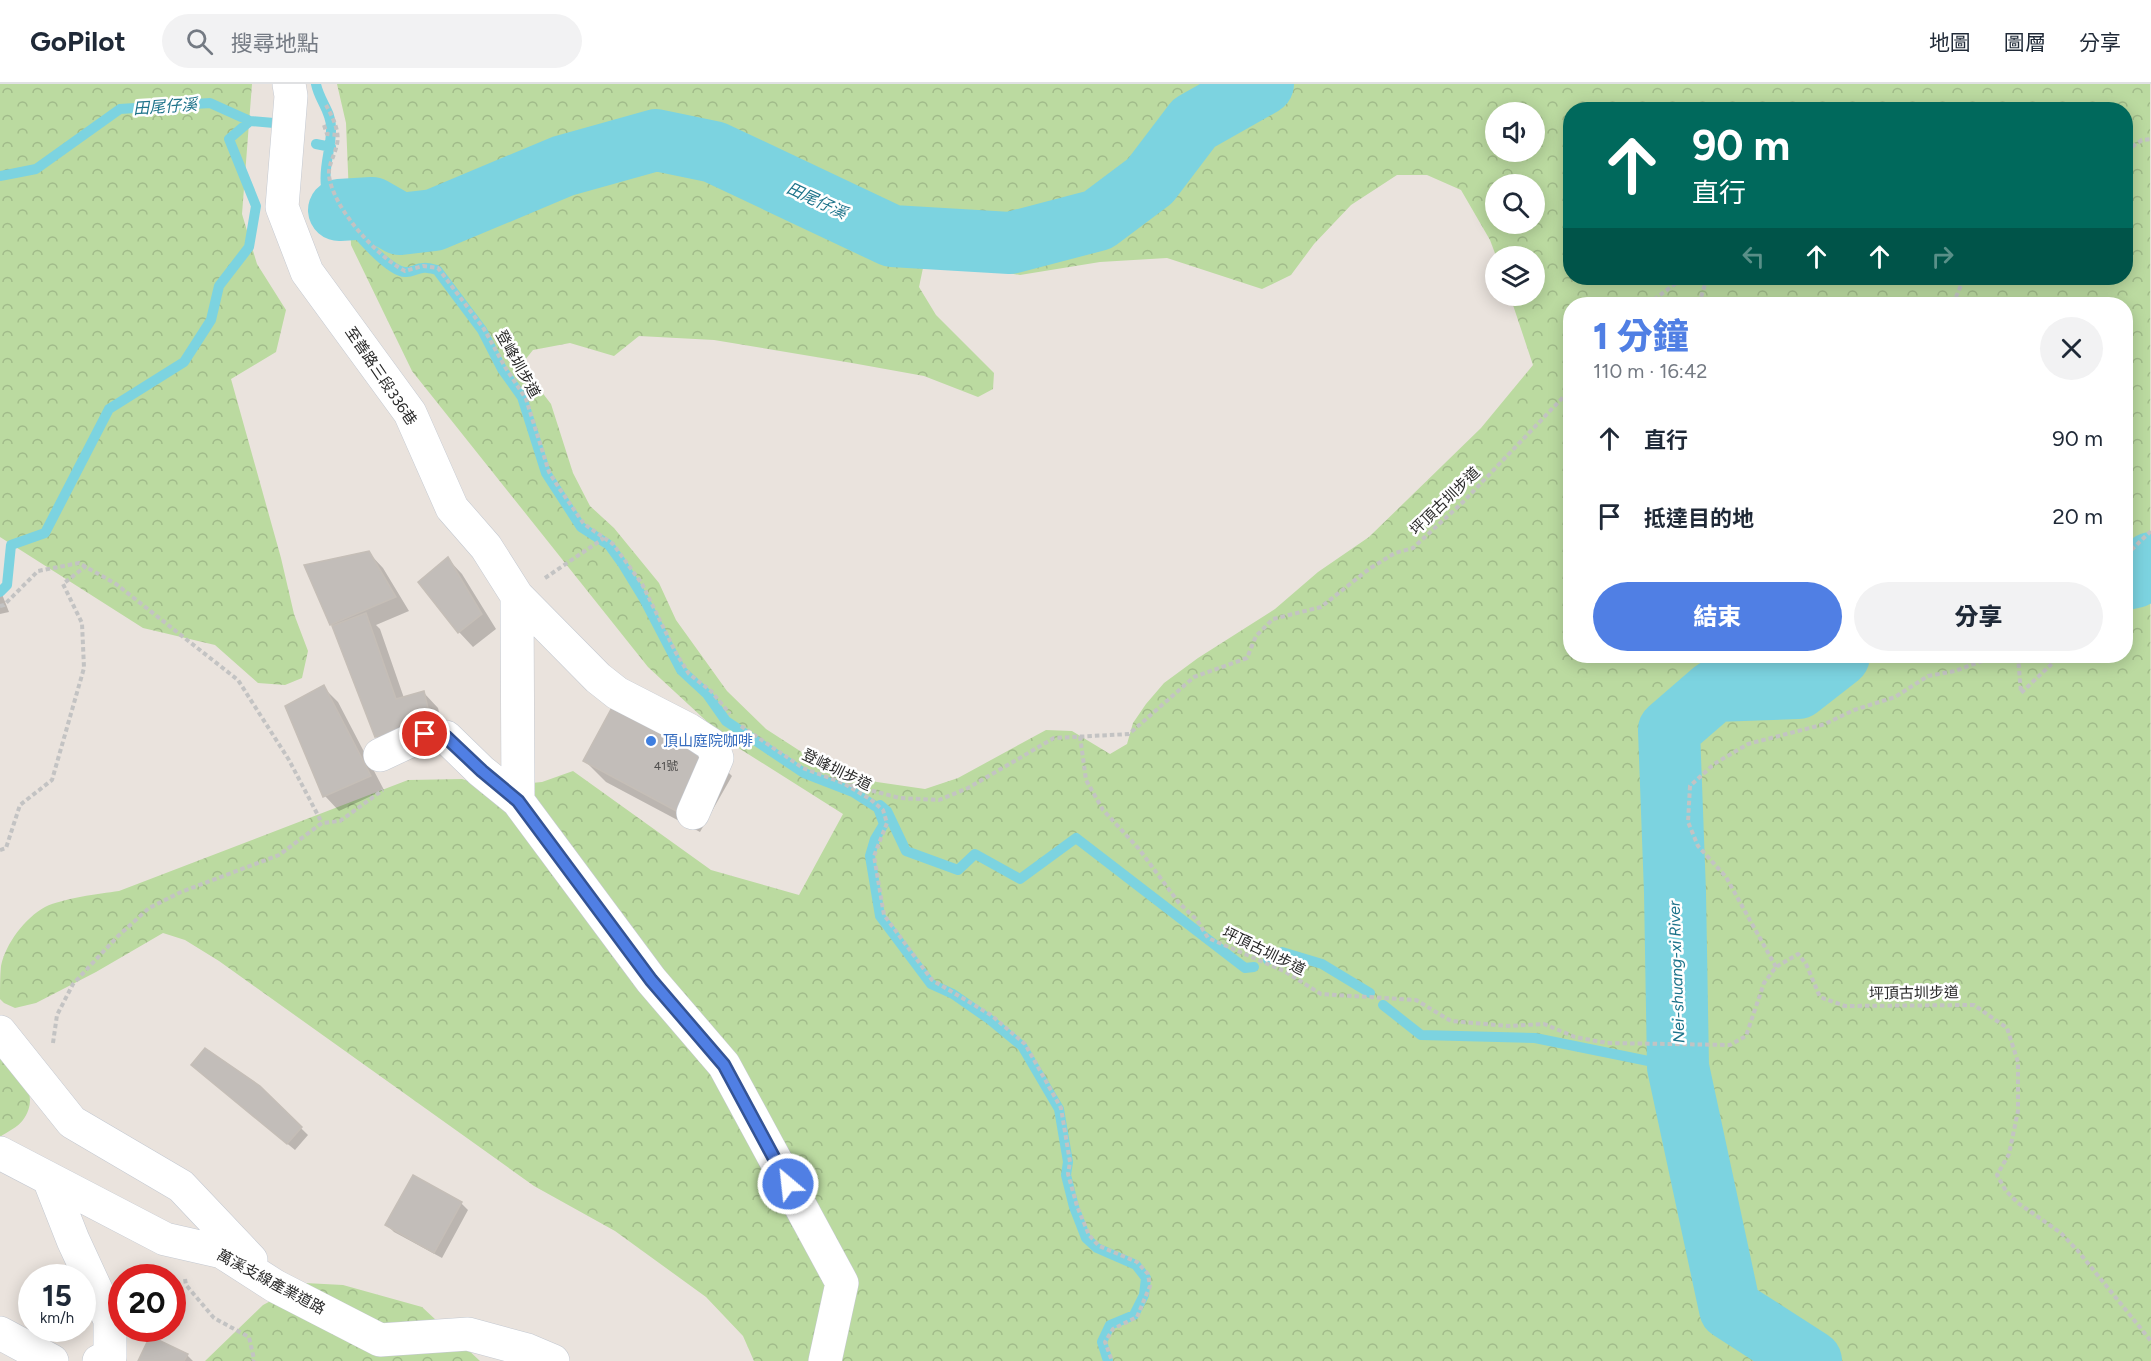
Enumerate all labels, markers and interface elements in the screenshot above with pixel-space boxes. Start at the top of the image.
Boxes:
search box [162,14,582,68]
text: GoPilot [30,24,126,58]
icon: search [183,25,216,58]
text: 搜尋地點 [231,30,319,57]
text: 地圖 [1929,30,1971,55]
text: 圖層 [2004,30,2046,55]
text: 分享 [2079,30,2121,55]
water label: 田尾仔溪 [132,95,200,118]
map controls [1485,102,1545,306]
button: sound [1485,102,1545,162]
text: 90 m [1692,120,1790,171]
icon: ahead [1593,126,1671,204]
button: search [1485,174,1545,234]
text: 直行 [1692,176,1746,209]
water label: 田尾仔溪 [784,178,852,223]
icon: left [1737,240,1770,273]
icon: ahead [1800,240,1833,273]
icon: ahead [1863,240,1896,273]
icon: right [1926,240,1959,273]
button: layers [1485,246,1545,306]
text: 1 分鐘 [1593,315,1689,358]
button: close [2040,317,2103,380]
street label: 至善路三段336巷 [341,323,421,429]
street label: 登峰圳步道 [492,327,544,401]
text: 110 m · 16:42 [1593,359,1708,383]
icon: ahead [1593,422,1626,455]
text: 90 m [2052,425,2103,452]
text: 直行 [1644,427,1688,454]
street label: 坪頂古圳步道 [1406,463,1484,539]
icon: arrive [1593,500,1626,533]
text: 20 m [2052,503,2103,530]
text: 抵達目的地 [1644,505,1754,532]
button: 結束 [1593,582,1842,651]
button: 分享 [1854,582,2103,651]
pin [399,708,450,759]
icon: arrive [408,717,441,750]
place label: 頂山庭院咖啡 [663,732,753,750]
marker: 頂山庭院咖啡 [644,734,658,748]
street label: 登峰圳步道 [799,745,875,795]
house number: 41號 [654,759,678,773]
water label: Nei-shuang-xi River [1664,900,1688,1044]
street label: 坪頂古圳步道 [1220,923,1308,979]
street label: 坪頂古圳步道 [1869,983,1959,1003]
position arrow [756,1152,820,1216]
street label: 萬溪支線產業道路 [214,1246,328,1318]
speed limit sign: 20 [108,1264,186,1342]
text: 15 [42,1277,72,1314]
text: km/h [40,1309,74,1327]

